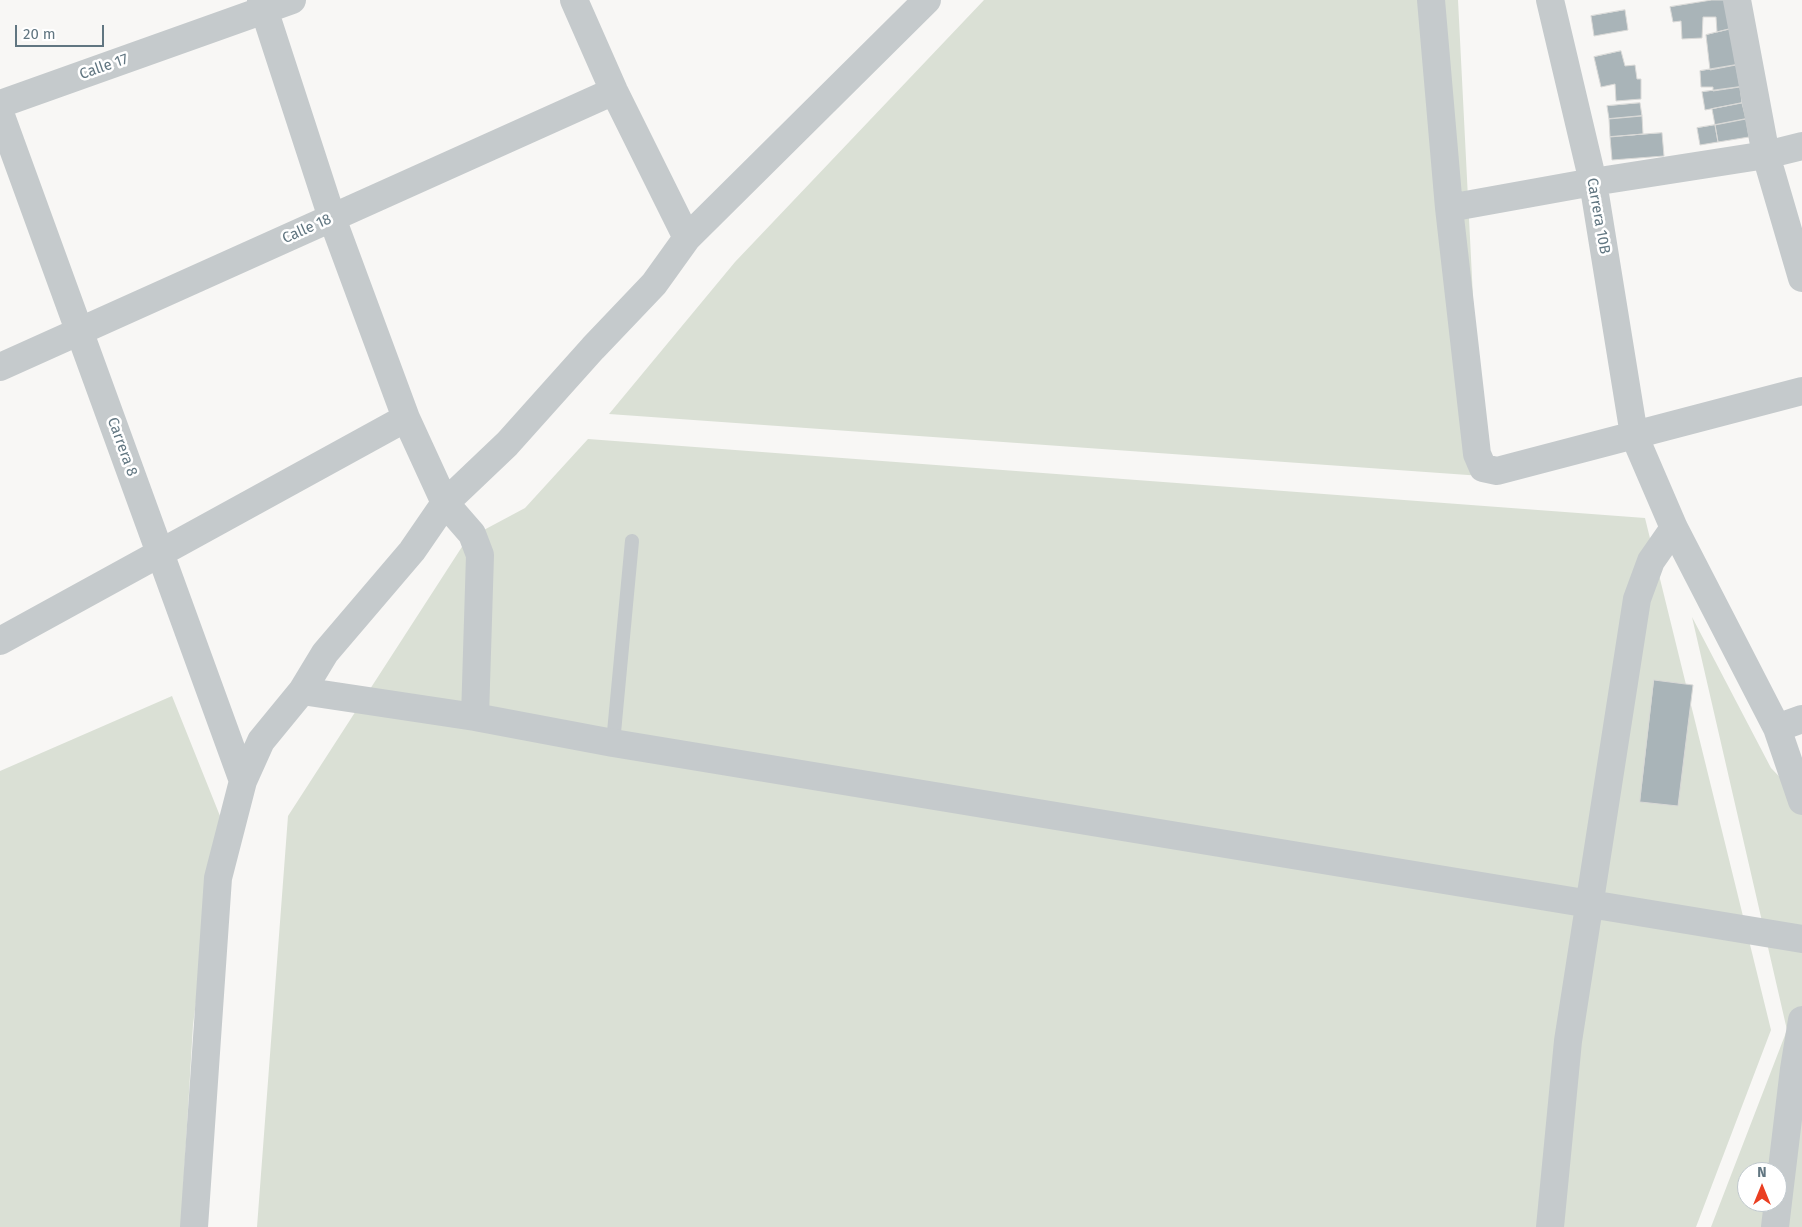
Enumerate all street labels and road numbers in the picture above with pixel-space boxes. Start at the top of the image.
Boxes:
street label: Calle 17 [77,50,131,84]
street label: Carrera 10B [1582,176,1614,256]
street label: Calle 18 [280,210,334,248]
street label: Carrera 8 [103,415,141,479]

